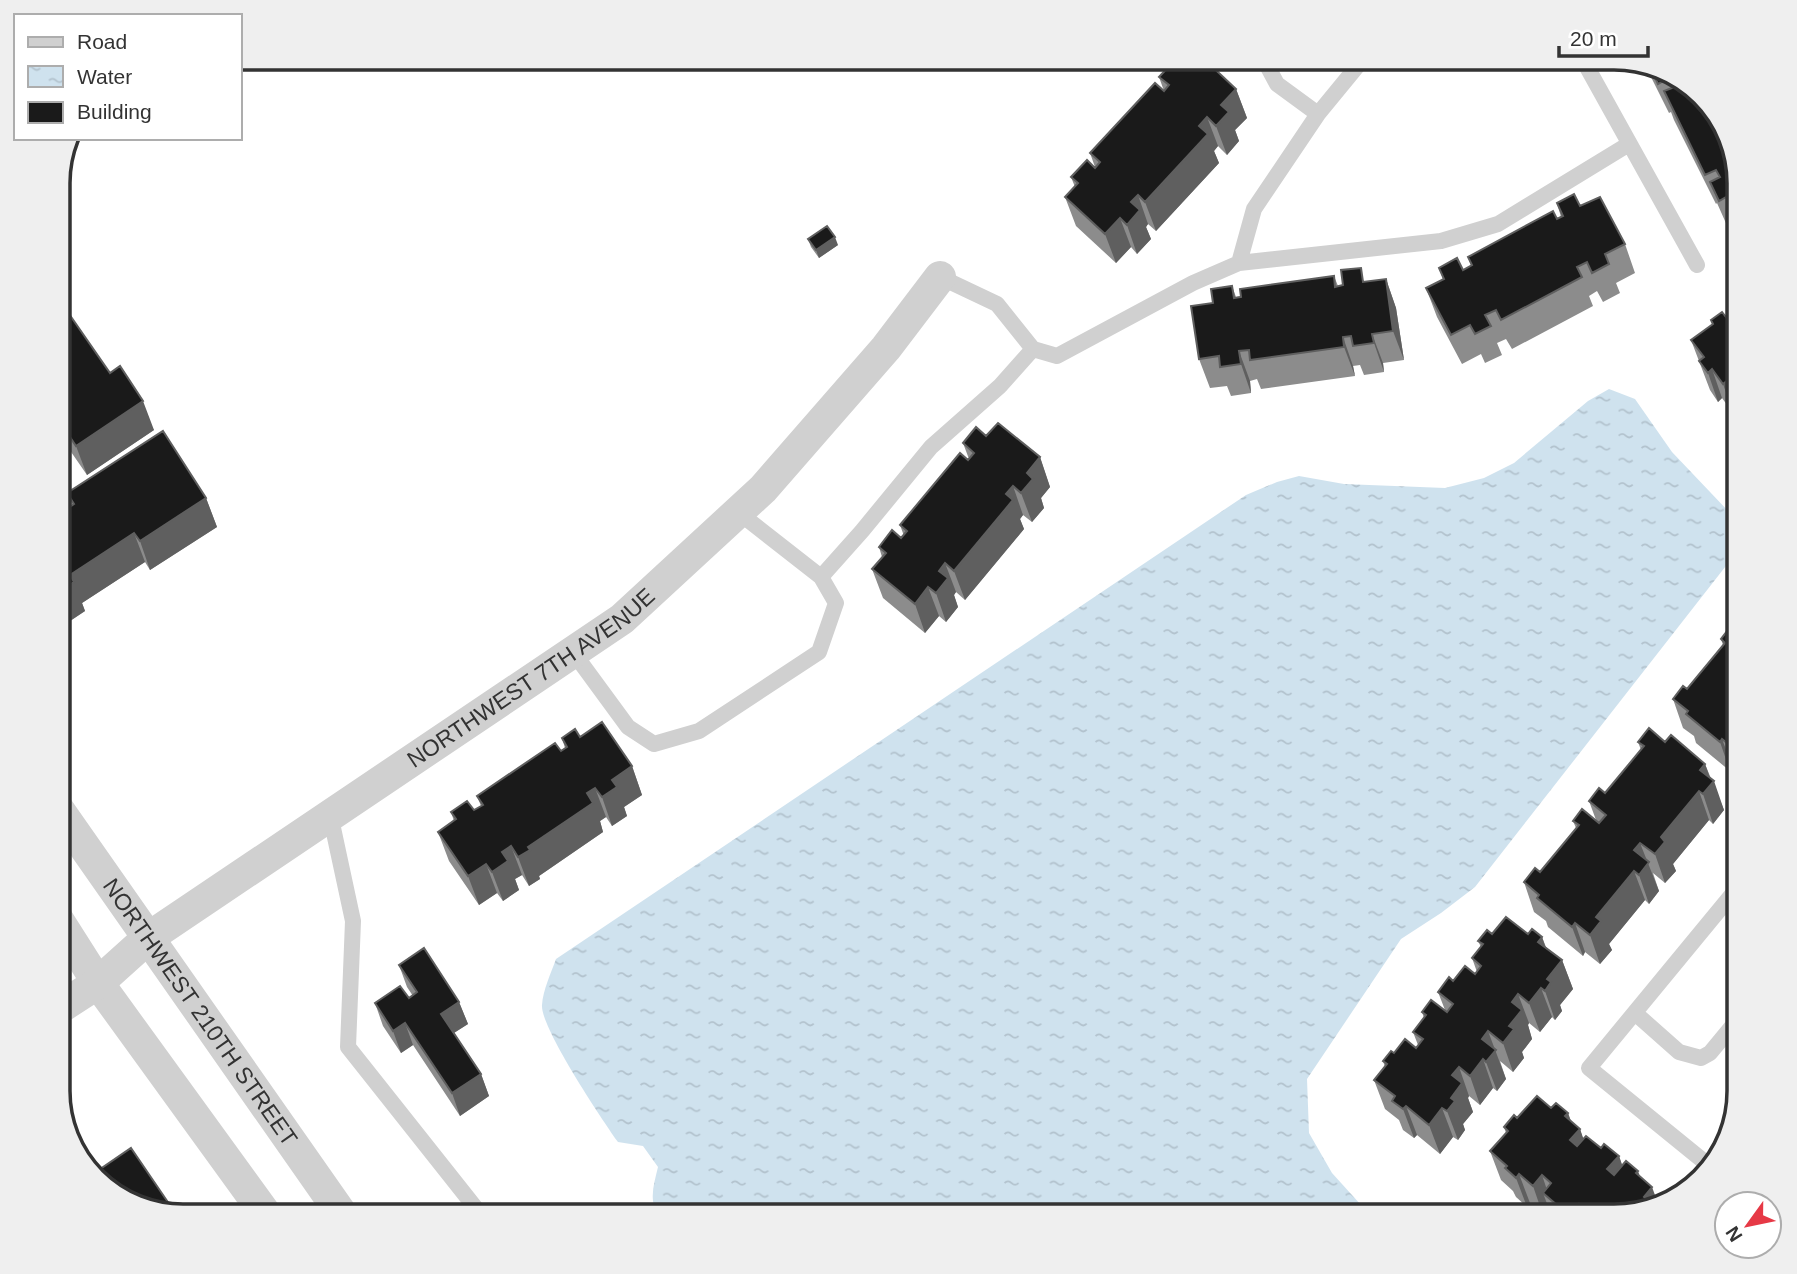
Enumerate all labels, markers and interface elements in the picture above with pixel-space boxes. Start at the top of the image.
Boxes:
legend [14,14,242,140]
scale bar [1559,14,1648,58]
text: 20 m [1570,27,1617,50]
text: Road [77,30,127,53]
text: Water [77,65,132,88]
text: Building [77,100,152,123]
street label: NORTHWEST 7TH AVENUE [402,583,660,773]
street label: NORTHWEST 210TH STREET [98,874,303,1151]
north arrow [1713,1190,1783,1260]
text: N [1722,1223,1747,1245]

